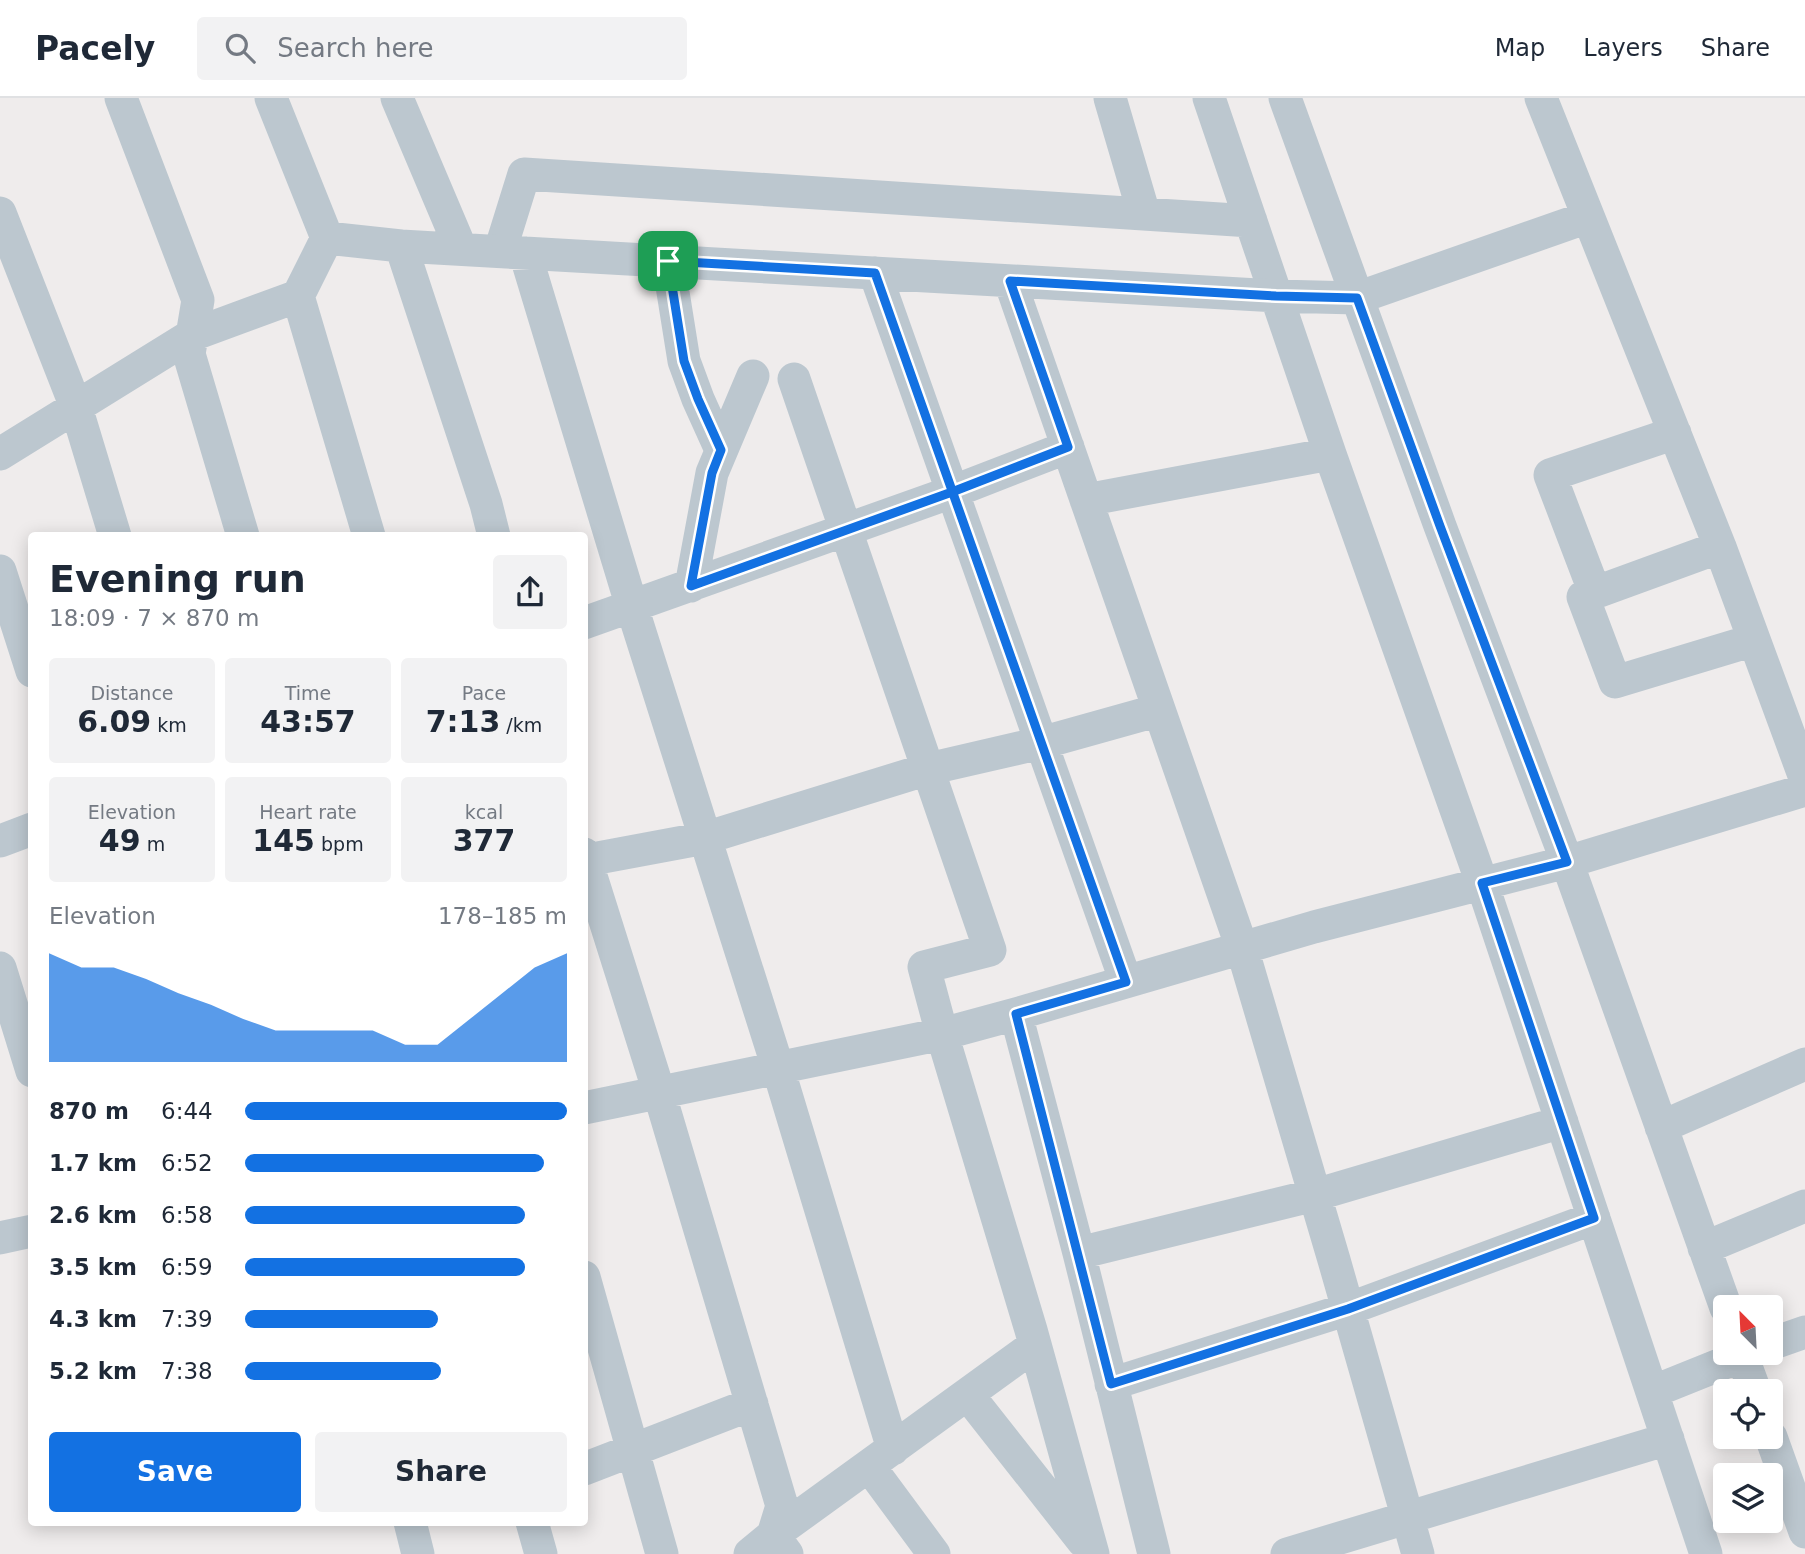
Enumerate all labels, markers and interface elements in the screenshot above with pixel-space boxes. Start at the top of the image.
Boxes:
search box [197,17,687,80]
text: Pacely [35,29,155,68]
icon: search [221,29,259,67]
text: Search here [277,33,434,63]
text: Map [1495,34,1545,62]
text: Layers [1583,34,1663,62]
text: Share [1701,34,1770,62]
pin [638,231,698,291]
icon: arrive [649,242,687,280]
button: share [493,555,567,629]
text: Evening run [49,557,306,601]
text: 18:09 · 7 × 870 m [49,605,259,631]
text: Distance [90,682,174,704]
text: Time [285,682,331,704]
text: Pace [462,682,506,704]
text: 6.09 [77,704,151,739]
text: 43:57 [260,704,356,739]
text: 7:13 [426,704,500,739]
text: km [151,714,187,736]
text: /km [500,714,542,736]
text: Elevation [88,801,176,823]
text: Heart rate [259,801,357,823]
text: kcal [465,801,503,823]
text: 49 [99,823,141,858]
text: 145 [252,823,315,858]
text: 377 [453,823,515,858]
text: m [141,833,165,855]
text: bpm [315,833,364,855]
text: Elevation [49,903,156,929]
text: 178–185 m [438,903,567,929]
text: 870 m [49,1098,129,1124]
text: 6:44 [161,1098,213,1124]
text: 1.7 km [49,1150,137,1176]
text: 6:52 [161,1150,213,1176]
text: 2.6 km [49,1202,137,1228]
text: 6:58 [161,1202,213,1228]
text: 3.5 km [49,1254,137,1280]
text: 6:59 [161,1254,213,1280]
north arrow [1713,1295,1783,1365]
map controls [1713,1295,1783,1533]
text: 4.3 km [49,1306,137,1332]
text: 7:39 [161,1306,213,1332]
text: 5.2 km [49,1358,137,1384]
text: 7:38 [161,1358,213,1384]
button: locate [1713,1379,1783,1449]
button: Save [49,1432,301,1512]
button: Share [315,1432,567,1512]
button: layers [1713,1463,1783,1533]

